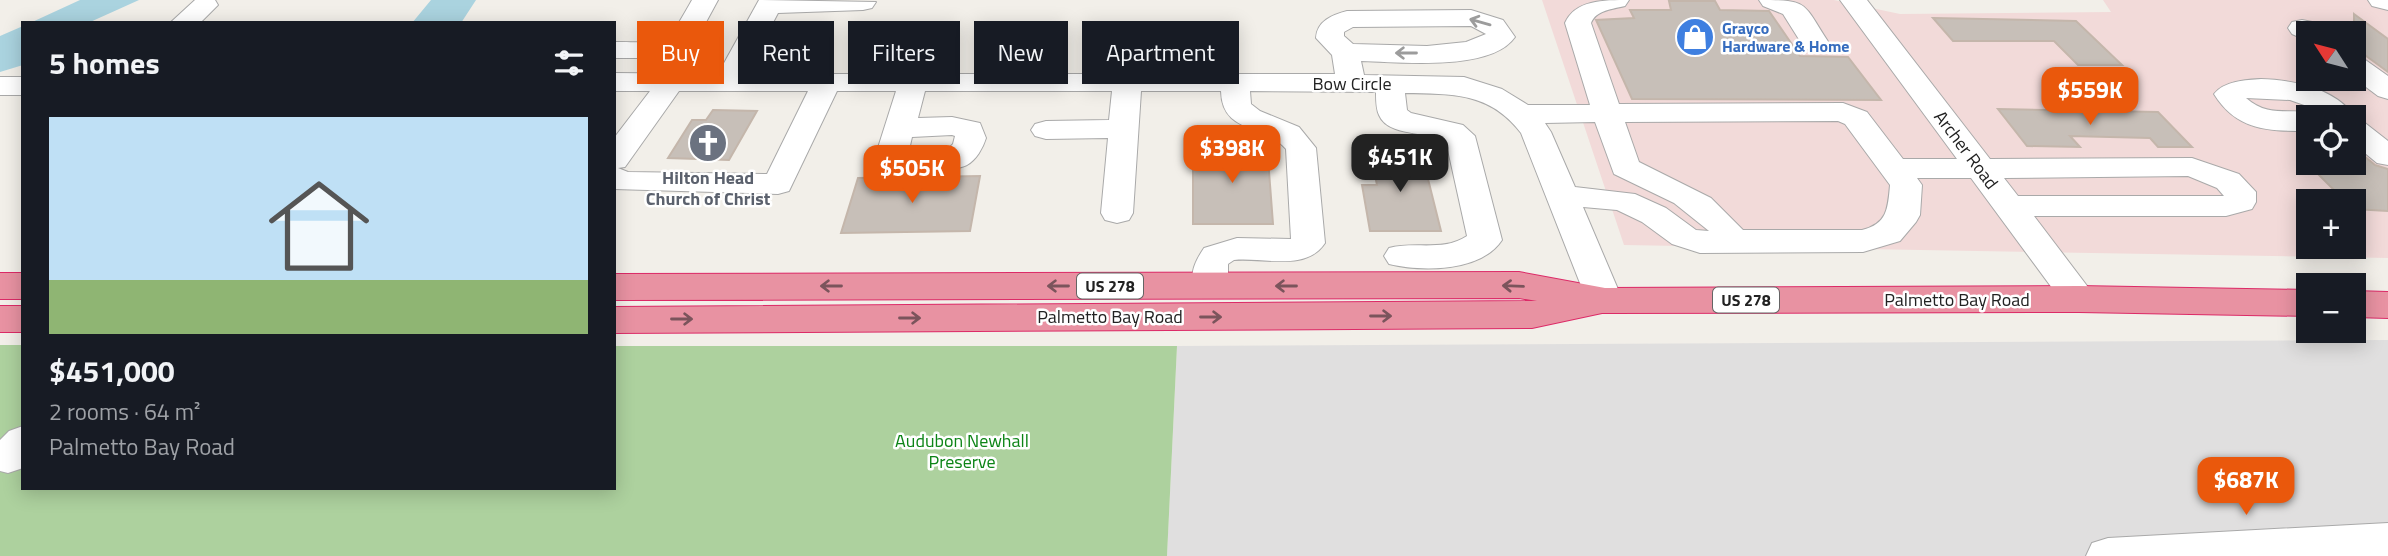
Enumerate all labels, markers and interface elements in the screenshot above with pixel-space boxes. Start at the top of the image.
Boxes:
one-way arrow [1470,14,1492,27]
shop icon: Grayco Hardware & Home [1674,16,1716,58]
place label: Grayco Hardware & Home [1722,16,1849,58]
chip: Buy [637,21,724,84]
chip: Rent [738,21,834,84]
chip: Filters [848,21,960,84]
chip: New [974,21,1068,84]
chip: Apartment [1082,21,1239,84]
north arrow [2296,21,2366,91]
map controls [2296,21,2366,343]
text: 5 homes [49,40,160,86]
icon: filters [550,44,588,82]
one-way arrow [1395,46,1418,59]
pin: $559K [2041,68,2139,127]
street label: Bow Circle [1312,70,1392,97]
text: $559K [2057,72,2123,107]
street label: Archer Road [1928,105,2005,195]
button: locate [2296,105,2366,175]
church icon: Hilton Head Church of Christ [687,122,729,164]
pin: $398K [1183,125,1281,185]
text: $398K [1199,130,1265,165]
pin: $451K [1351,134,1449,194]
text: $451K [1367,139,1433,174]
pin: $505K [863,146,961,205]
text: $505K [879,150,945,185]
icon: home [256,163,382,289]
place label: Hilton Head Church of Christ [646,164,771,212]
button: + [2296,189,2366,259]
button: − [2296,273,2366,343]
road number: US 278 [1077,274,1143,298]
one-way arrow [1047,279,1070,293]
one-way arrow [1275,279,1298,293]
one-way arrow [1502,279,1525,292]
one-way arrow [820,280,843,293]
street label: Palmetto Bay Road [1884,286,2030,313]
road number: US 278 [1713,288,1779,312]
street label: Palmetto Bay Road [1037,303,1183,330]
one-way arrow [1369,309,1392,323]
one-way arrow [1199,310,1222,324]
one-way arrow [898,311,921,325]
one-way arrow [671,312,694,326]
text: $451,000 [49,348,175,394]
text: 2 rooms · 64 m² [49,394,200,429]
park label: Audubon Newhall Preserve [895,427,1029,475]
text: Palmetto Bay Road [49,429,235,464]
pin: $687K [2197,458,2295,517]
text: $687K [2213,462,2279,497]

